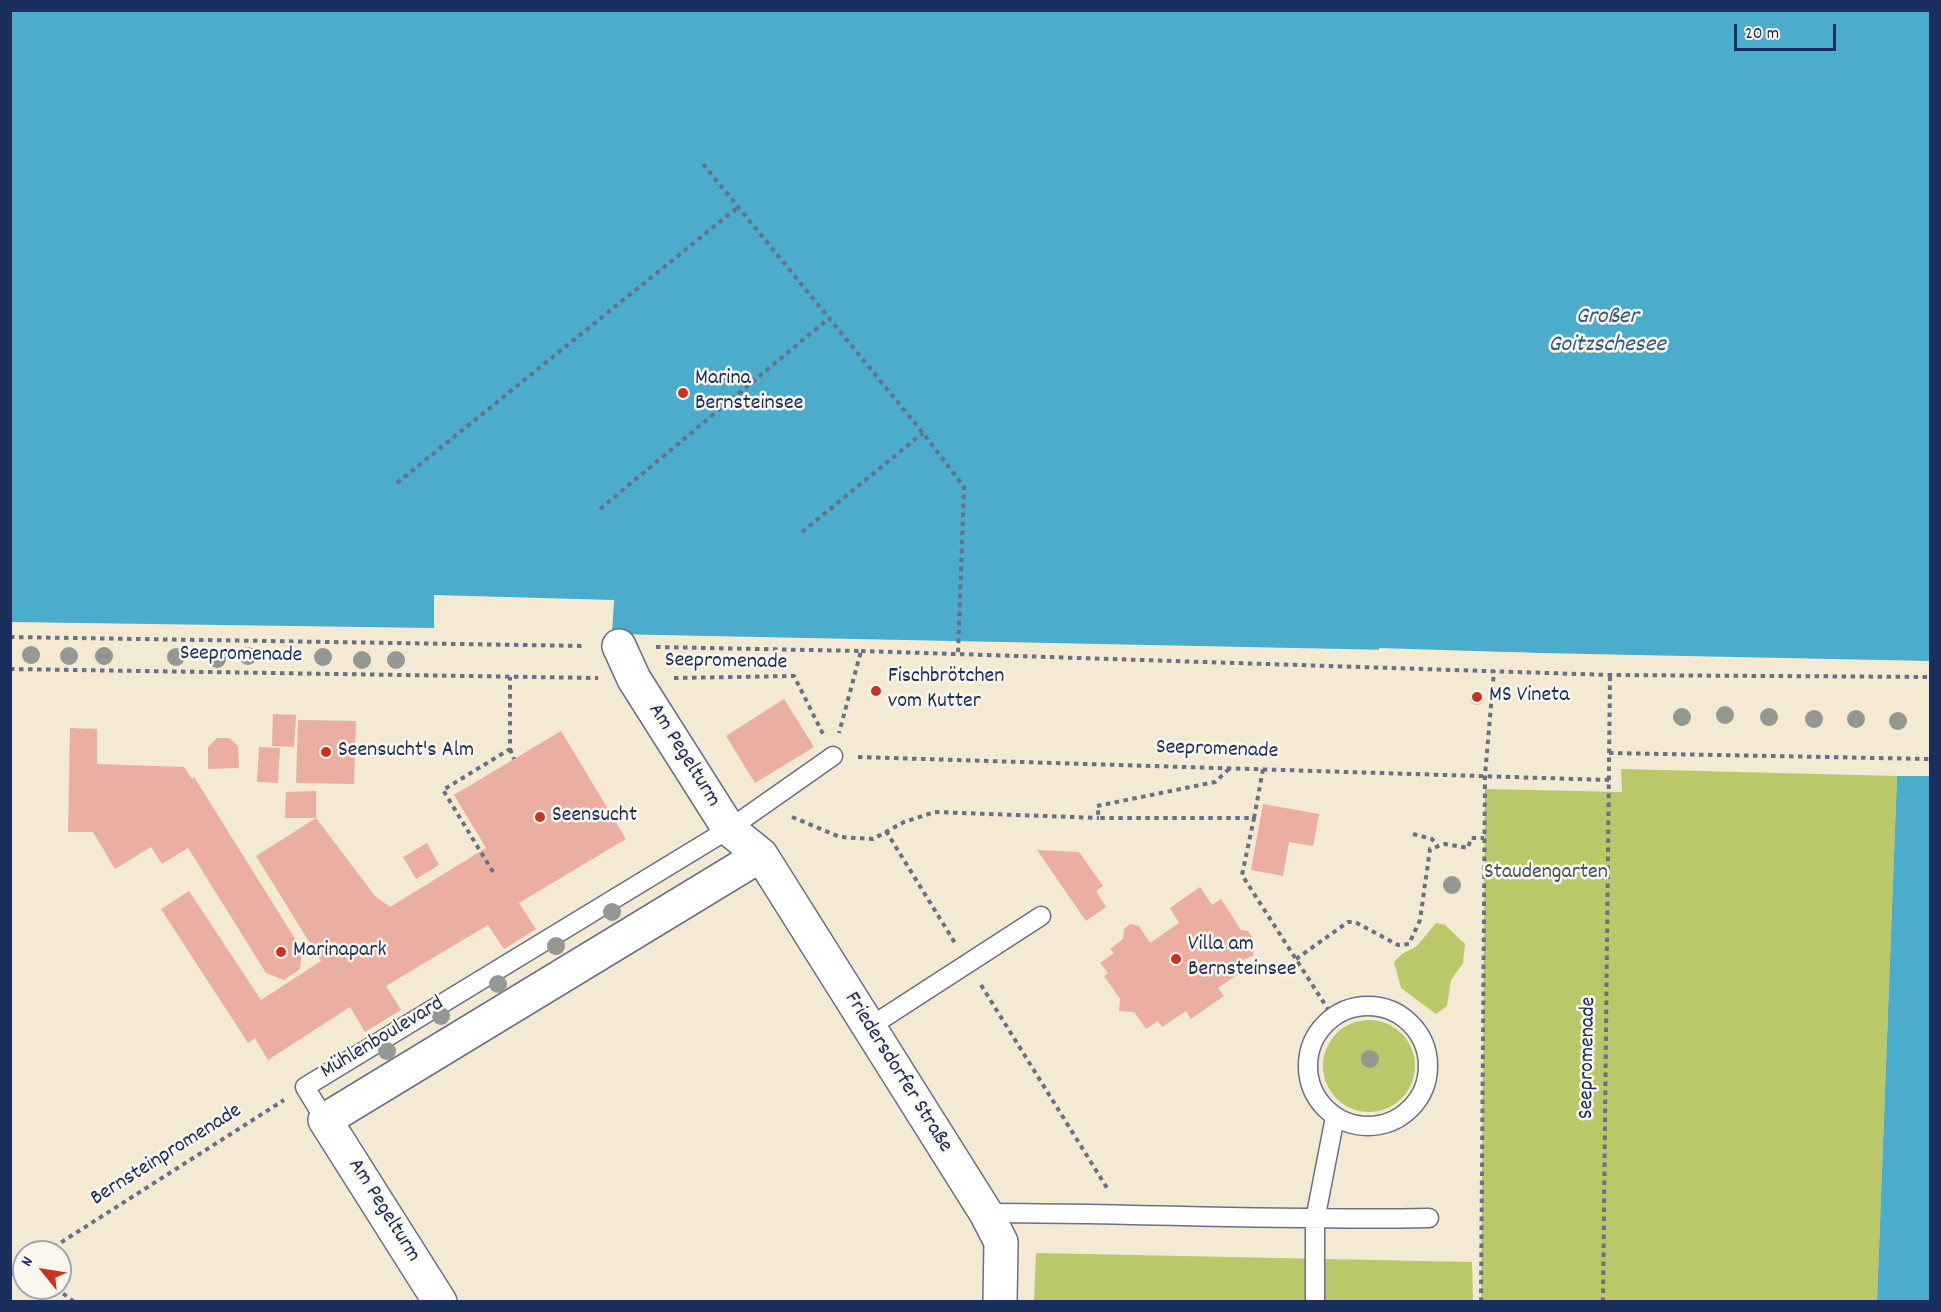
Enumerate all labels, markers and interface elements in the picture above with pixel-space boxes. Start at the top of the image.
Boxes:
scale bar [1737,12,1839,50]
text: 20 m [1745,22,1779,47]
water label: Großer Goitzschesee [1548,305,1666,361]
place label: Marina Bernsteinsee [695,367,803,418]
marker: Marina Bernsteinsee [676,386,690,400]
street label: Seepromenade [180,642,302,670]
street label: Seepromenade [665,649,787,677]
place label: Fischbrötchen vom Kutter [888,665,1004,716]
marker: Fischbrötchen vom Kutter [869,684,883,698]
place label: MS Vineta [1489,684,1570,710]
marker: MS Vineta [1470,690,1484,704]
street label: Am Pegelturm [641,699,725,813]
street label: Seepromenade [1155,736,1279,766]
place label: Seensucht's Alm [338,739,474,765]
marker: Seensucht's Alm [319,745,333,759]
place label: Seensucht [552,804,637,830]
marker: Seensucht [533,810,547,824]
park label: Staudengarten [1484,861,1608,887]
place label: Villa am Bernsteinsee [1188,933,1296,984]
place label: Marinapark [293,939,387,965]
marker: Marinapark [274,945,288,959]
marker: Villa am Bernsteinsee [1169,952,1183,966]
street label: Friedersdorfer Straße [837,988,957,1158]
street label: Mühlenboulevard [317,992,449,1086]
street label: Seepromenade [1575,997,1603,1119]
street label: Bernsteinpromenade [87,1099,247,1213]
street label: Am Pegelturm [341,1154,425,1268]
north arrow [12,1240,72,1300]
text: N [16,1253,40,1271]

